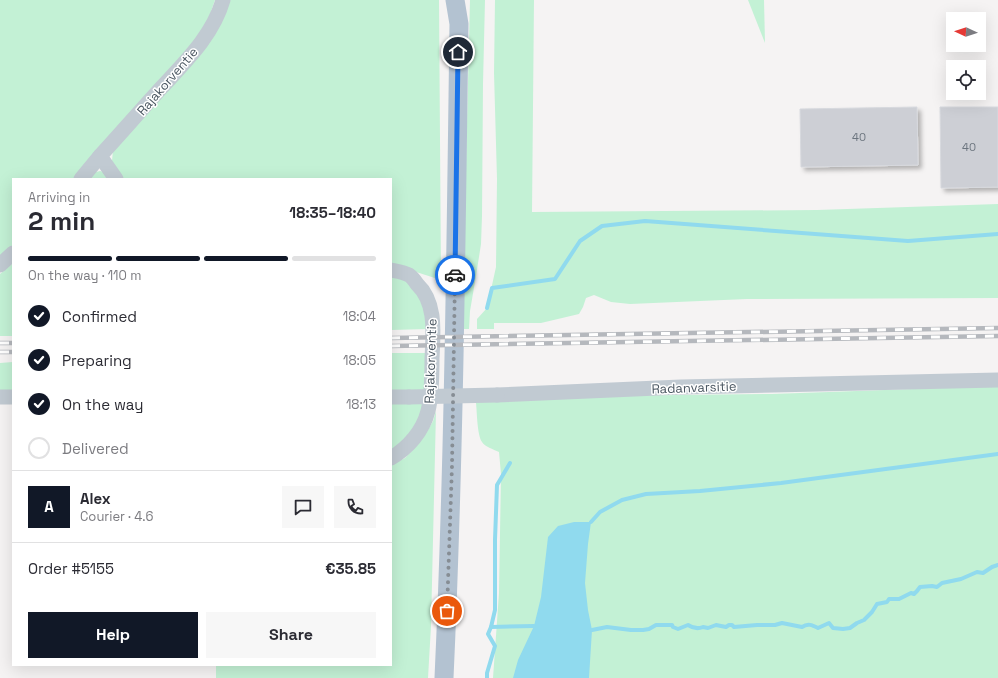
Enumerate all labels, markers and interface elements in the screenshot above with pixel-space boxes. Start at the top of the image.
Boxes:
north arrow [946,12,986,52]
map controls [946,12,986,100]
pin [441,35,475,69]
icon: home [447,41,469,63]
street label: Rajakorventie [133,44,202,119]
button: locate [946,60,986,100]
house number: 40 [852,130,866,144]
house number: 40 [962,140,976,154]
text: Arriving in [28,189,90,206]
text: 18:35–18:40 [289,203,376,222]
text: 2 min [28,204,95,238]
courier [435,255,475,295]
icon: car [444,264,466,286]
text: On the way · 110 m [28,267,141,284]
icon: check [28,305,50,327]
text: Confirmed [62,307,137,326]
text: 18:04 [343,308,376,325]
street label: Rajakorventie [421,318,440,404]
icon: check [28,349,50,371]
text: Preparing [62,351,132,370]
text: 18:05 [343,352,376,369]
street label: Radanvarsitie [651,378,737,397]
icon: check [28,393,50,415]
text: On the way [62,395,143,414]
text: 18:13 [346,396,376,413]
text: Delivered [62,439,129,458]
button: chat [282,486,324,528]
button: phone [334,486,376,528]
text: Alex [80,489,111,508]
text: A [44,497,54,516]
text: Courier · 4.6 [80,508,153,525]
text: Order #5155 [28,559,114,578]
text: €35.85 [325,559,376,578]
pin [430,594,464,628]
icon: bag [436,600,458,622]
button: Help [28,612,198,658]
button: Share [206,612,376,658]

